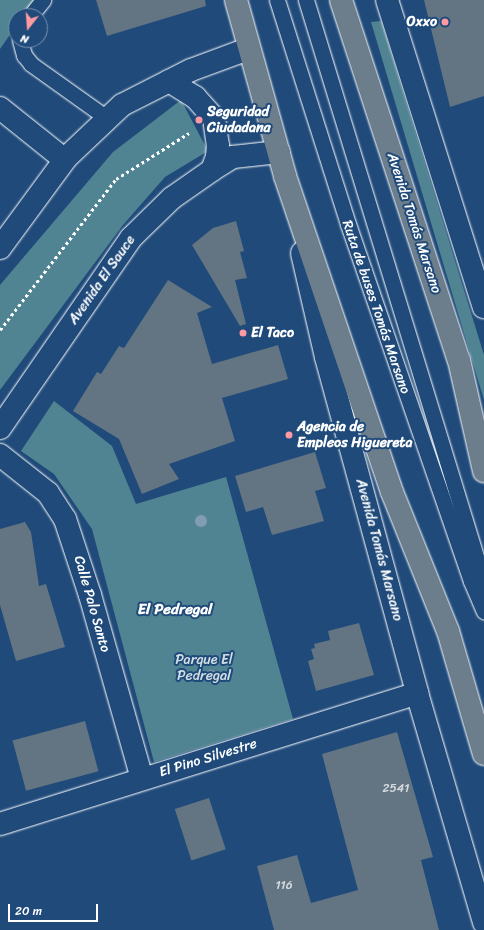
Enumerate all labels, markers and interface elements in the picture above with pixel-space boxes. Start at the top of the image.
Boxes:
north arrow [8,8,48,48]
place label: Oxxo [407,14,437,30]
marker: Oxxo [440,17,450,27]
text: N [18,29,31,49]
place label: Seguridad Ciudadana [207,104,271,136]
marker: Seguridad Ciudadana [194,115,204,125]
street label: Avenida Tomás Marsano [383,151,445,295]
street label: Ruta de buses Tomás Marsano [338,218,414,396]
street label: Avenida El Sauce [65,232,139,328]
place label: El Taco [251,325,294,341]
marker: El Taco [238,328,248,338]
place label: Agencia de Empleos Higuereta [297,419,412,452]
marker: Agencia de Empleos Higuereta [284,430,294,440]
street label: Avenida Tomás Marsano [352,477,406,623]
street label: Calle Palo Santo [70,553,114,655]
district label: El Pedregal [138,601,212,619]
park label: Parque El Pedregal [175,652,233,684]
street label: El Pino Silvestre [157,735,259,781]
house number: 2541 [383,782,409,796]
house number: 116 [275,879,293,893]
scale bar [10,896,100,922]
text: 20 m [15,900,42,922]

